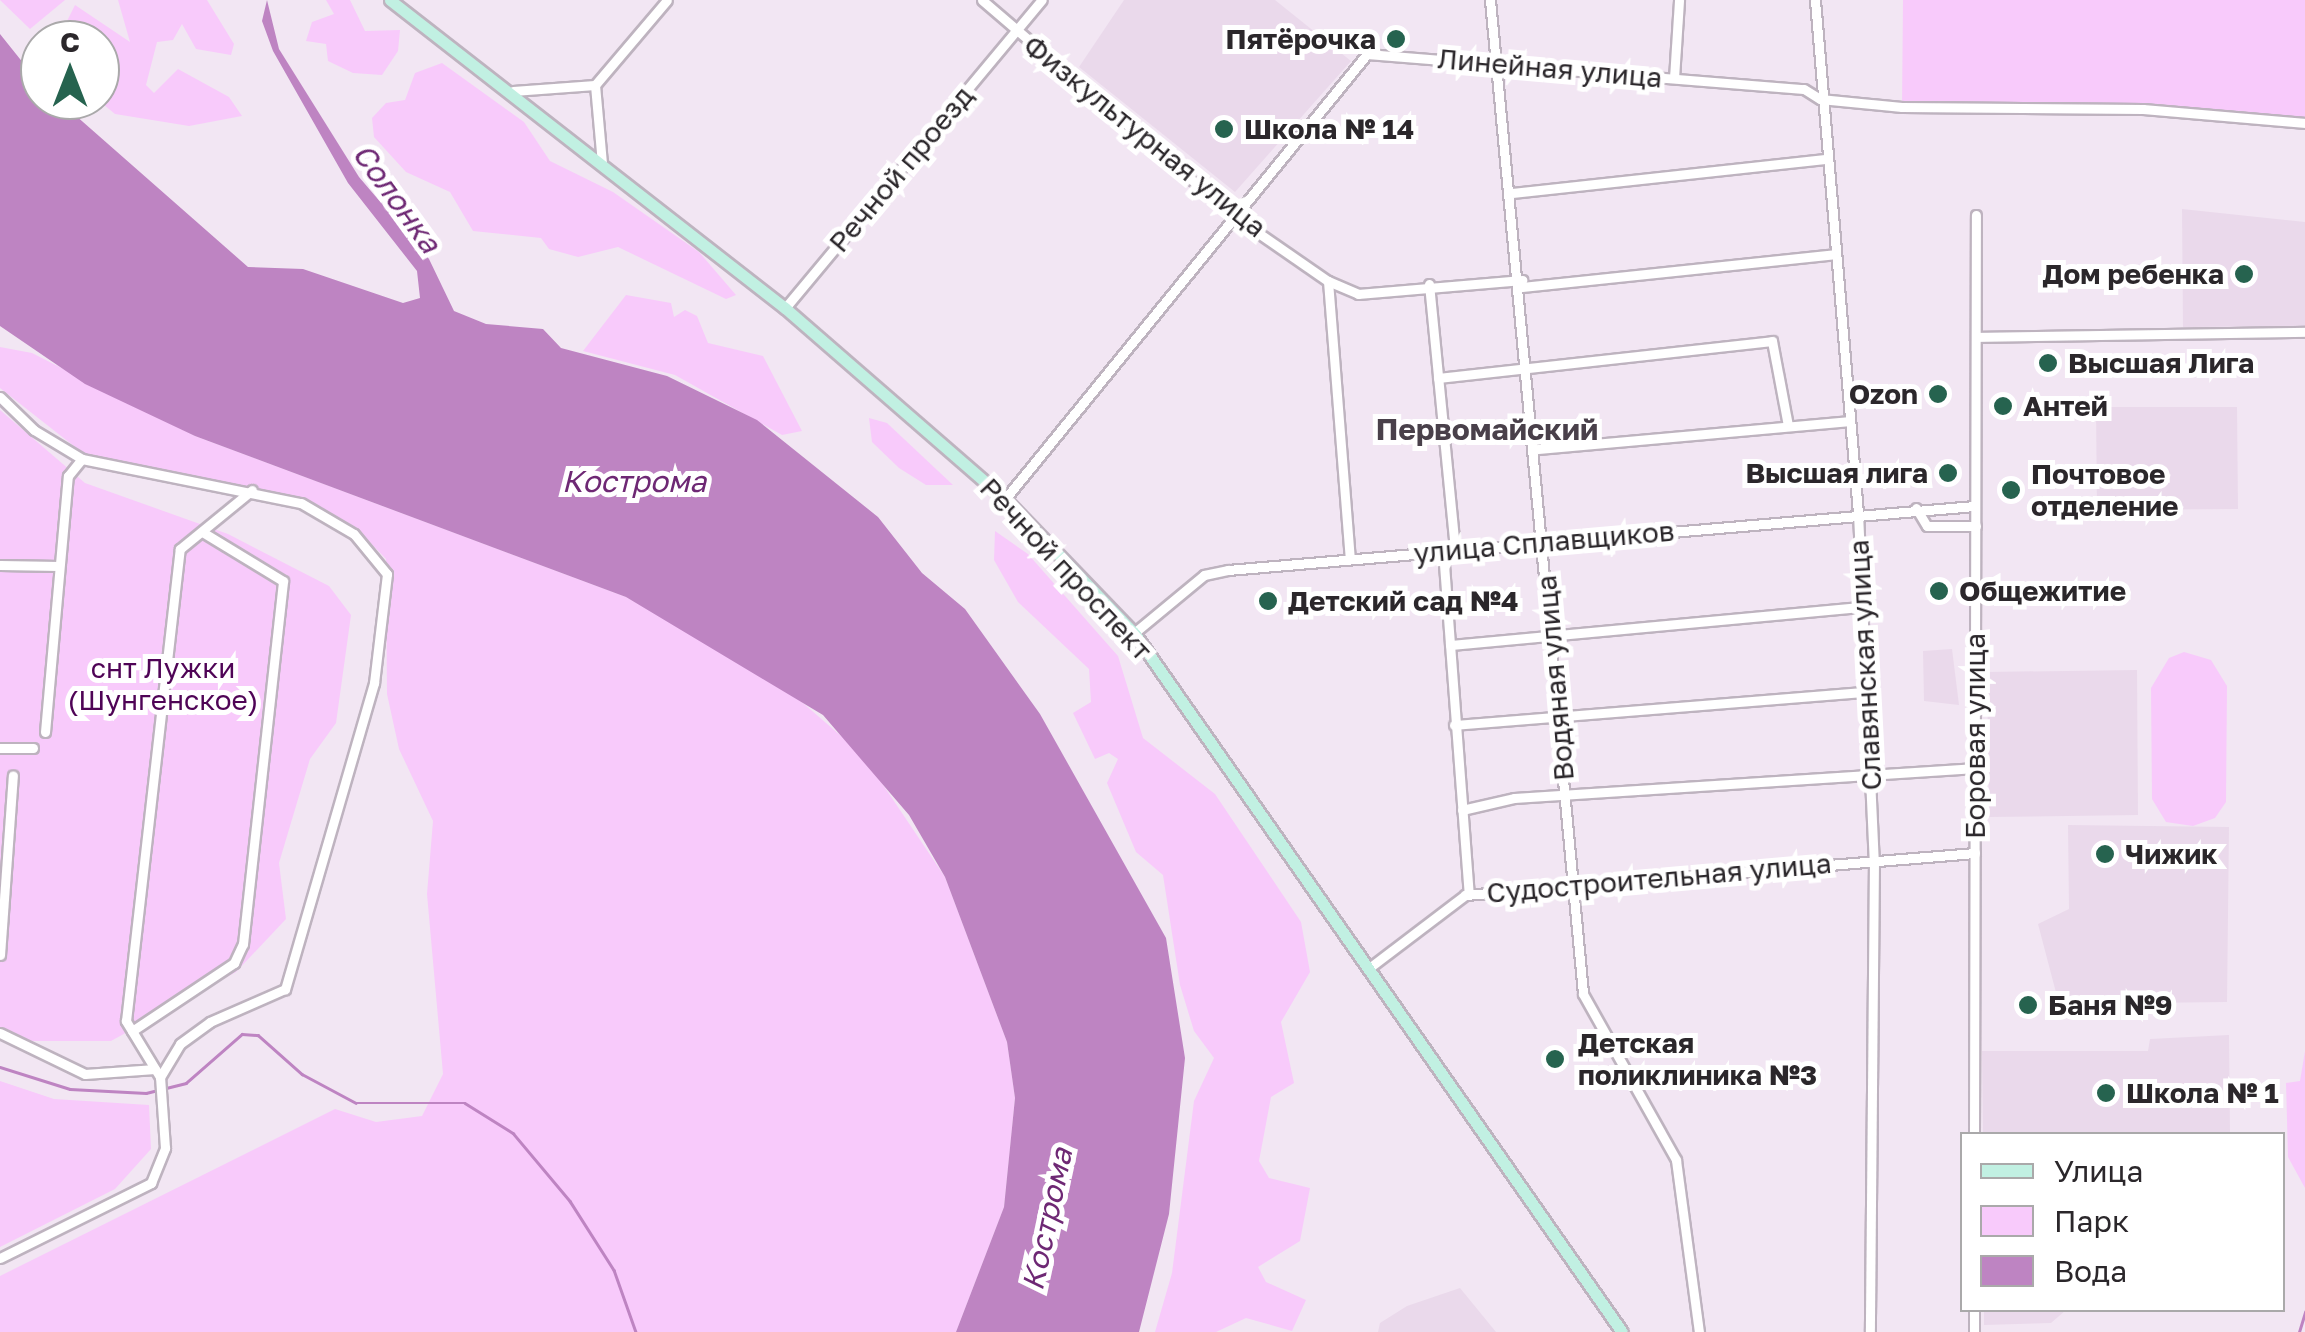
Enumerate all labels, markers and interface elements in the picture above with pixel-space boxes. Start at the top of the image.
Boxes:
north arrow [20,20,120,120]
place label: Пятёрочка [1225,22,1376,56]
text: С [60,25,80,58]
street label: Физкультурная улица [1017,28,1273,244]
marker: Пятёрочка [1385,28,1407,50]
street label: Линейная улица [1436,41,1664,95]
street label: Речной проезд [822,79,980,259]
place label: Школа № 14 [1244,112,1414,146]
marker: Школа № 14 [1213,118,1235,140]
water label: Солонка [345,137,449,259]
place label: Дом ребенка [2043,257,2224,291]
marker: Дом ребенка [2233,263,2255,285]
place label: Высшая Лига [2068,346,2254,380]
marker: Высшая Лига [2037,352,2059,374]
place label: Ozon [1849,377,1918,411]
marker: Ozon [1927,383,1949,405]
place label: Антей [2023,389,2108,423]
marker: Антей [1992,395,2014,417]
district label: Первомайский [1376,411,1598,447]
place label: Высшая лига [1746,456,1928,490]
place label: Почтовое отделение [2031,457,2179,523]
marker: Высшая лига [1937,462,1959,484]
water label: Кострома [562,463,706,499]
street label: Речной проспект [973,471,1159,667]
marker: Почтовое отделение [2000,479,2022,501]
street label: улица Сплавщиков [1412,514,1676,570]
street label: Славянская улица [1842,539,1888,791]
street label: Водяная улица [1529,574,1581,782]
place label: Общежитие [1959,574,2126,608]
marker: Общежитие [1928,580,1950,602]
place label: Детский сад №4 [1288,584,1518,618]
marker: Детский сад №4 [1257,590,1279,612]
street label: Боровая улица [1958,633,1992,839]
park label: снт Лужки (Шунгенское) [68,651,258,717]
place label: Чижик [2125,837,2218,871]
marker: Чижик [2094,843,2116,865]
street label: Судостроительная улица [1485,846,1833,910]
place label: Баня №9 [2048,988,2173,1022]
marker: Баня №9 [2017,994,2039,1016]
place label: Детская поликлиника №3 [1578,1026,1817,1092]
marker: Детская поликлиника №3 [1542,1046,1568,1072]
place label: Школа № 1 [2126,1076,2279,1110]
marker: Школа № 1 [2095,1082,2117,1104]
legend [1960,1132,2285,1312]
water label: Кострома [1014,1145,1080,1293]
text: Улица [2054,1153,2143,1189]
text: Парк [2054,1203,2129,1239]
text: Вода [2054,1253,2127,1289]

